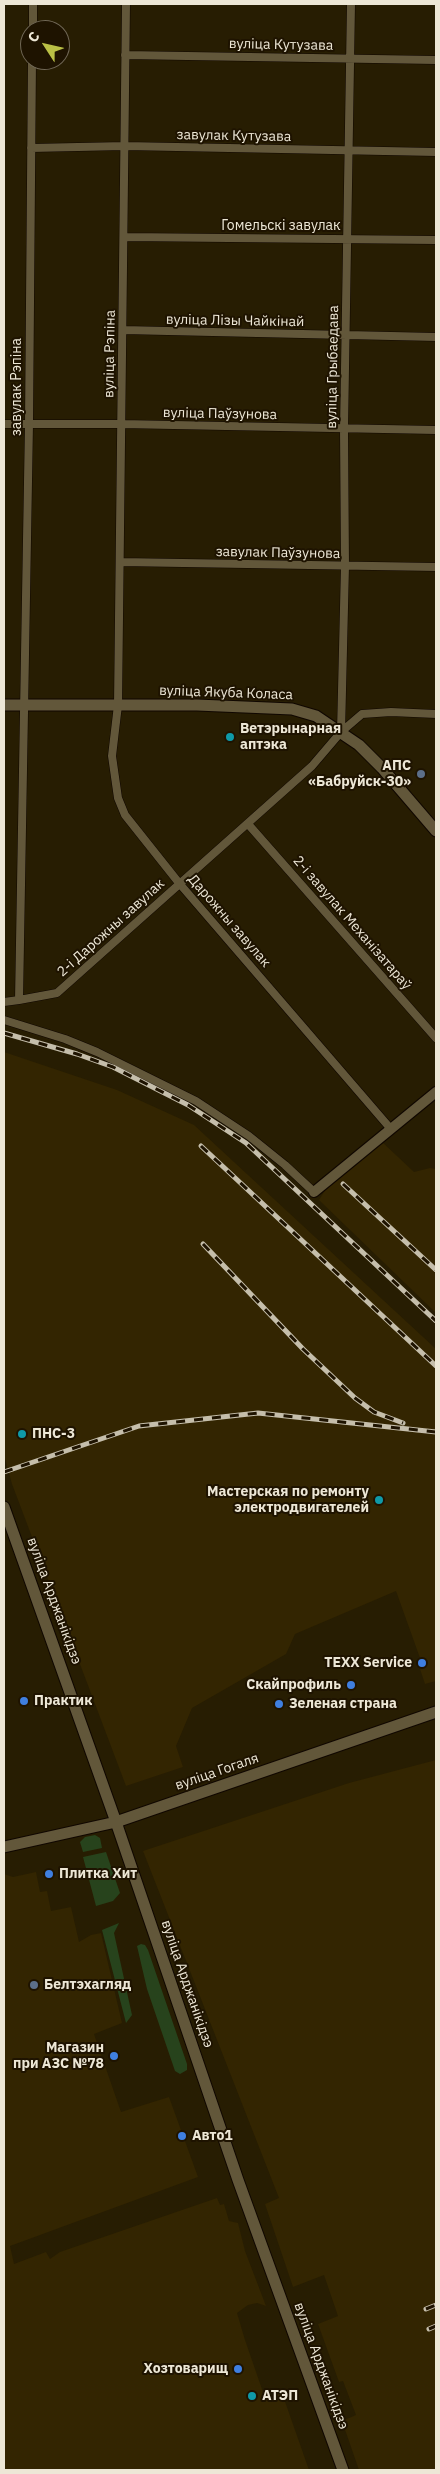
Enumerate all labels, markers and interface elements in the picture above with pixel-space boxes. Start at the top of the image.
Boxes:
north arrow [20,20,70,70]
text: С [24,28,44,46]
street label: вуліца Кутузава [229,36,333,54]
street label: завулак Кутузава [177,127,291,145]
street label: Гомельскі завулак [221,218,341,234]
street label: вуліца Грыбаедава [324,305,342,429]
street label: вуліца Рэпіна [101,310,119,398]
street label: вуліца Лізы Чайкінай [166,311,304,331]
street label: завулак Рэпіна [9,338,25,436]
street label: вуліца Паўзунова [163,405,277,423]
street label: завулак Паўзунова [216,544,340,562]
street label: вуліца Якуба Коласа [159,682,293,704]
place label: Ветэрынарная аптэка [240,721,341,754]
marker: Ветэрынарная аптэка [224,731,236,743]
place label: АПС «Бабруйск-30» [308,758,411,790]
marker: АПС «Бабруйск-30» [415,768,427,780]
street label: 2-і завулак Механізатараў [289,853,415,993]
street label: Дарожны завулак [184,871,274,971]
street label: 2-і Дарожны завулак [54,875,168,981]
place label: ПНС-3 [32,1426,75,1442]
marker: ПНС-3 [16,1428,28,1440]
place label: Мастерская по ремонту электродвигателей [207,1484,369,1516]
marker: Мастерская по ремонту электродвигателей [373,1494,385,1506]
street label: вуліца Арджанікідзэ [23,1535,85,1667]
place label: TEXX Service [324,1655,412,1671]
marker: TEXX Service [416,1657,428,1669]
place label: Скайпрофиль [246,1677,341,1693]
marker: Скайпрофиль [345,1679,357,1691]
place label: Практик [34,1693,92,1709]
marker: Практик [18,1695,30,1707]
place label: Зеленая страна [289,1696,397,1712]
marker: Зеленая страна [273,1698,285,1710]
street label: вуліца Гогаля [173,1750,261,1794]
place label: Плитка Хит [59,1866,137,1882]
marker: Плитка Хит [43,1868,55,1880]
street label: вуліца Арджанікідзэ [157,1918,217,2050]
place label: Белтэхагляд [44,1977,131,1993]
marker: Белтэхагляд [28,1979,40,1991]
place label: Магазин при АЗС №78 [13,2040,104,2072]
marker: Магазин при АЗС №78 [108,2050,120,2062]
place label: Авто1 [192,2128,233,2144]
marker: Авто1 [176,2130,188,2142]
street label: вуліца Арджанікідзэ [290,2300,352,2432]
place label: Хозтоварищ [143,2361,228,2377]
marker: Хозтоварищ [232,2363,244,2375]
place label: АТЭП [262,2388,298,2404]
marker: АТЭП [246,2390,258,2402]

